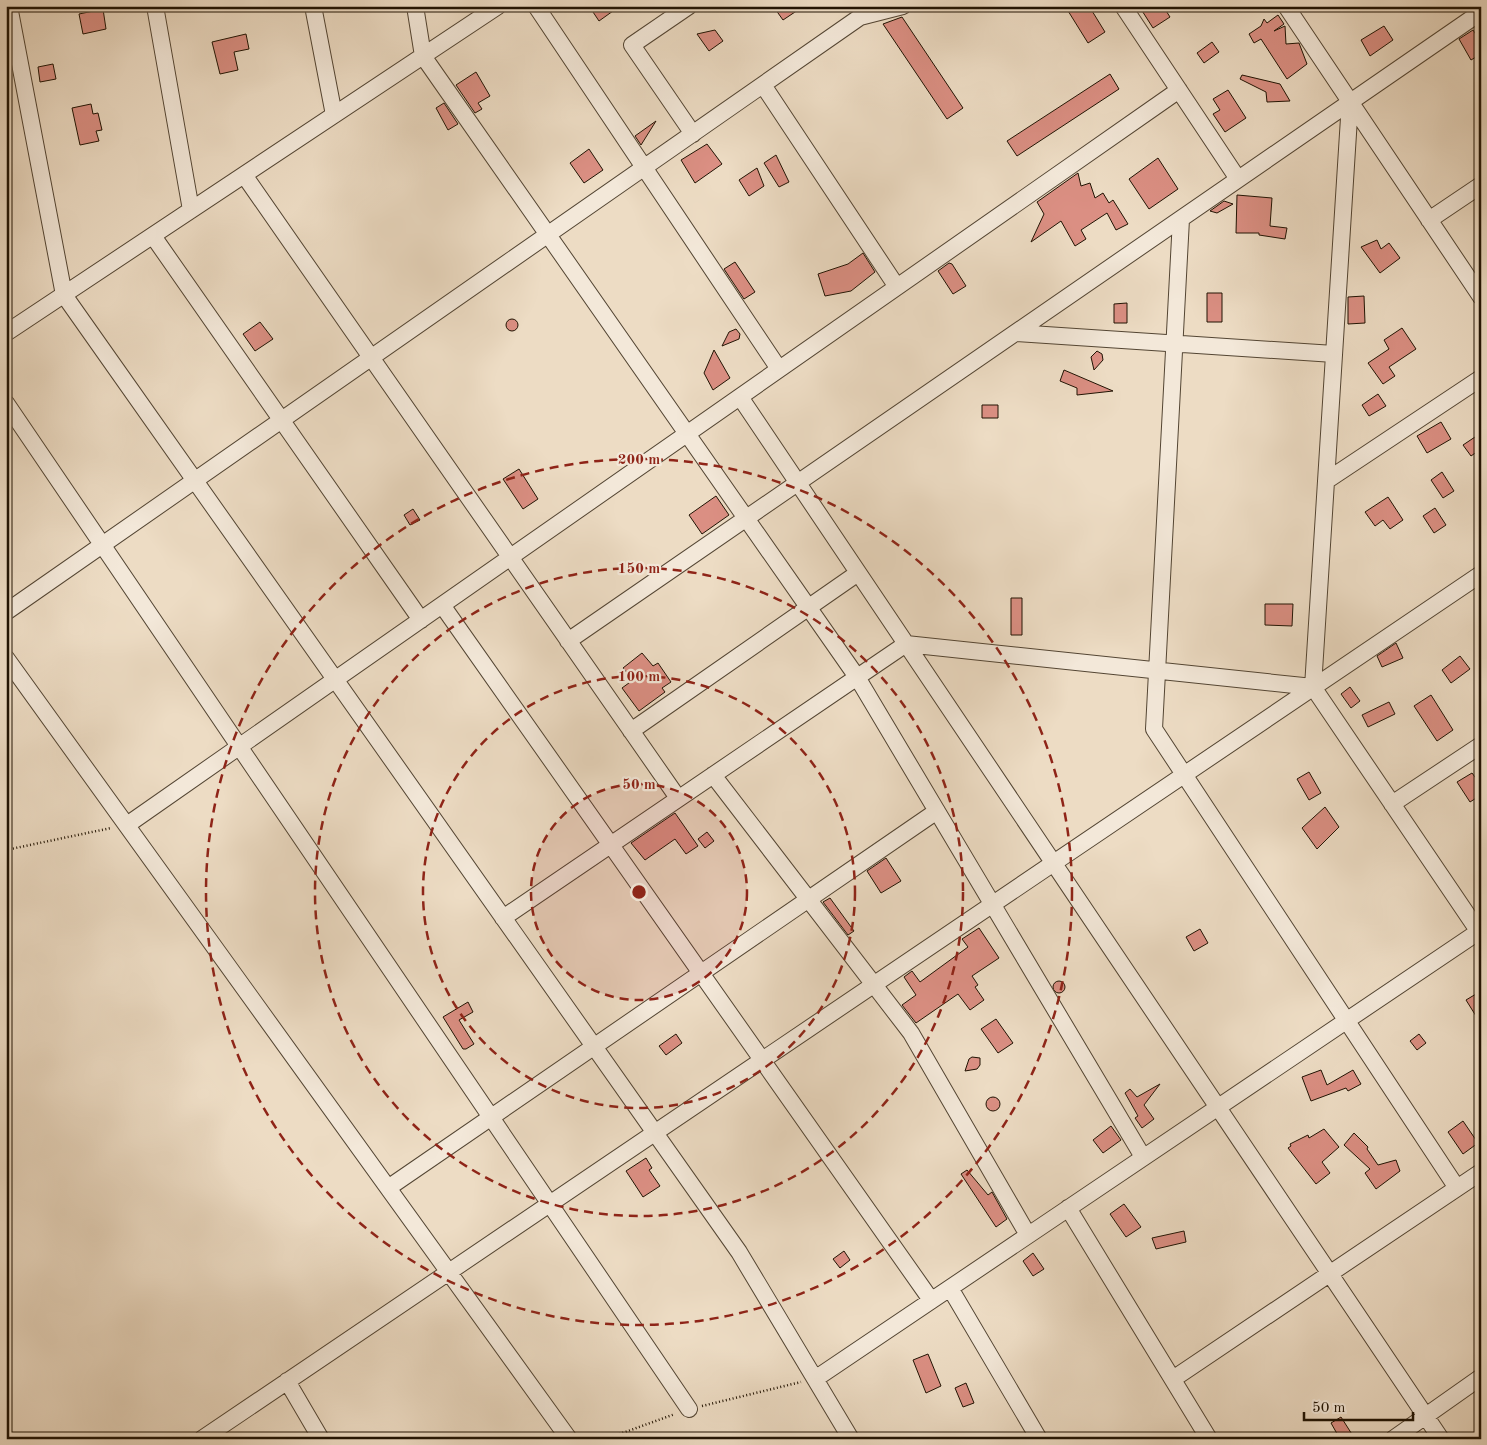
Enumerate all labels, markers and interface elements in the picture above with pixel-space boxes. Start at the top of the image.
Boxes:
text: 200 m [618,453,660,468]
text: 150 m [618,562,660,577]
text: 100 m [618,670,660,685]
text: 50 m [622,778,656,793]
centre of rings [630,883,648,901]
scale bar [1304,1390,1413,1422]
text: 50 m [1312,1401,1346,1416]

